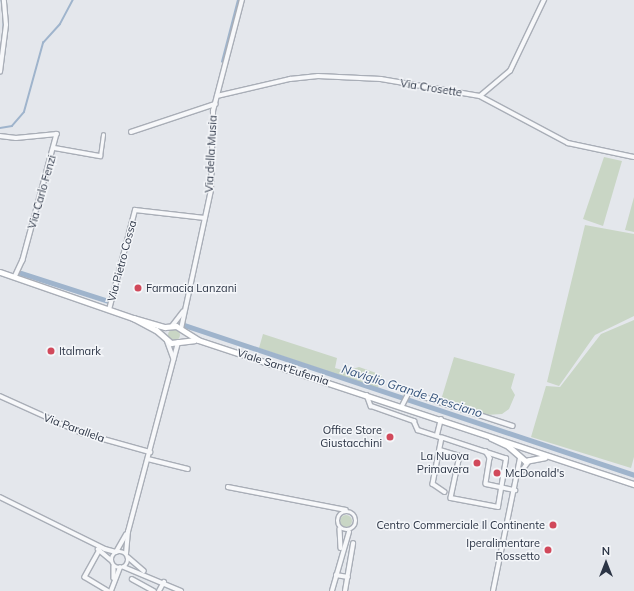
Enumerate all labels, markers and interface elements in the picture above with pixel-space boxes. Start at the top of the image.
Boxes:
street label: Via Crosette [399,77,463,99]
street label: Via della Musia [202,115,220,193]
street label: Via Carlo Fenzi [25,154,59,230]
street label: Via Pietro Cossa [105,219,139,303]
place label: Farmacia Lanzani [146,281,237,295]
marker: Farmacia Lanzani [133,283,143,293]
place label: Italmark [59,344,101,358]
marker: Italmark [46,346,56,356]
street label: Viale Sant'Eufemia [235,346,331,388]
water label: Naviglio Grande Bresciano [340,361,484,421]
street label: Via Parallela [42,411,106,445]
place label: Office Store Giustacchini [320,424,382,450]
marker: Office Store Giustacchini [385,432,395,442]
place label: La Nuova Primavera [417,450,469,476]
marker: La Nuova Primavera [472,458,482,468]
place label: McDonald's [505,466,565,480]
marker: McDonald's [492,468,502,478]
place label: Centro Commerciale Il Continente [376,518,545,532]
marker: Centro Commerciale Il Continente [548,520,558,530]
place label: Iperalimentare Rossetto [466,537,540,563]
north arrow [586,543,626,583]
text: N [602,544,610,558]
marker: Iperalimentare Rossetto [543,545,553,555]

